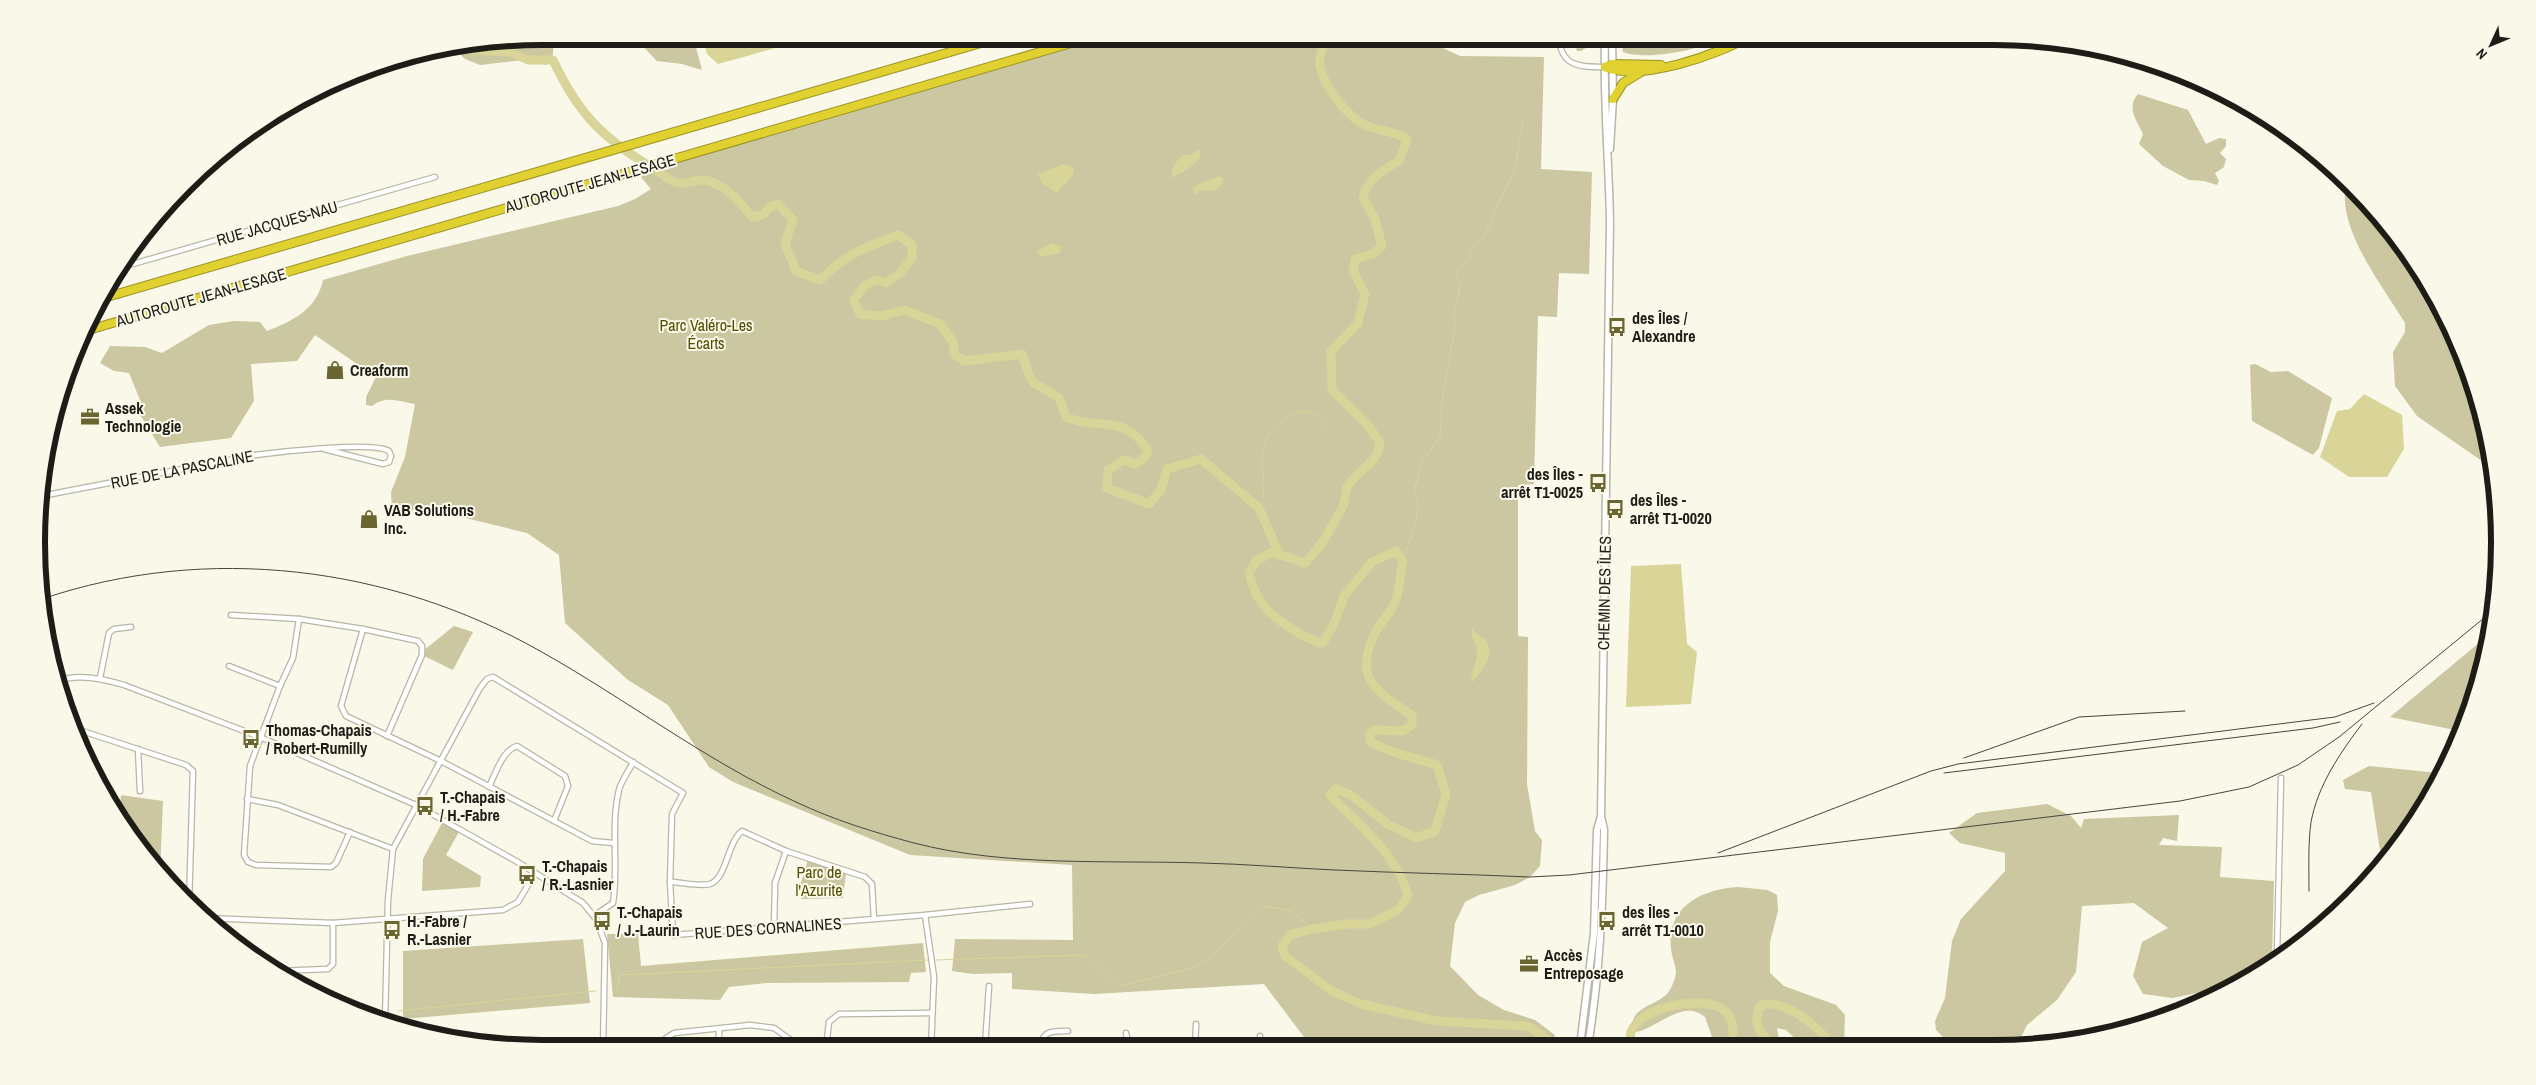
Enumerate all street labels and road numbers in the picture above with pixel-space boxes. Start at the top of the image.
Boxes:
street label: AUTOROUTE JEAN-LESAGE [501,148,678,218]
street label: RUE JACQUES-NAU [214,195,340,251]
street label: AUTOROUTE JEAN-LESAGE [112,262,289,332]
street label: RUE DE LA PASCALINE [109,444,255,494]
street label: CHEMIN DES ÎLES [1592,535,1616,650]
street label: RUE DES CORNALINES [694,912,842,944]

